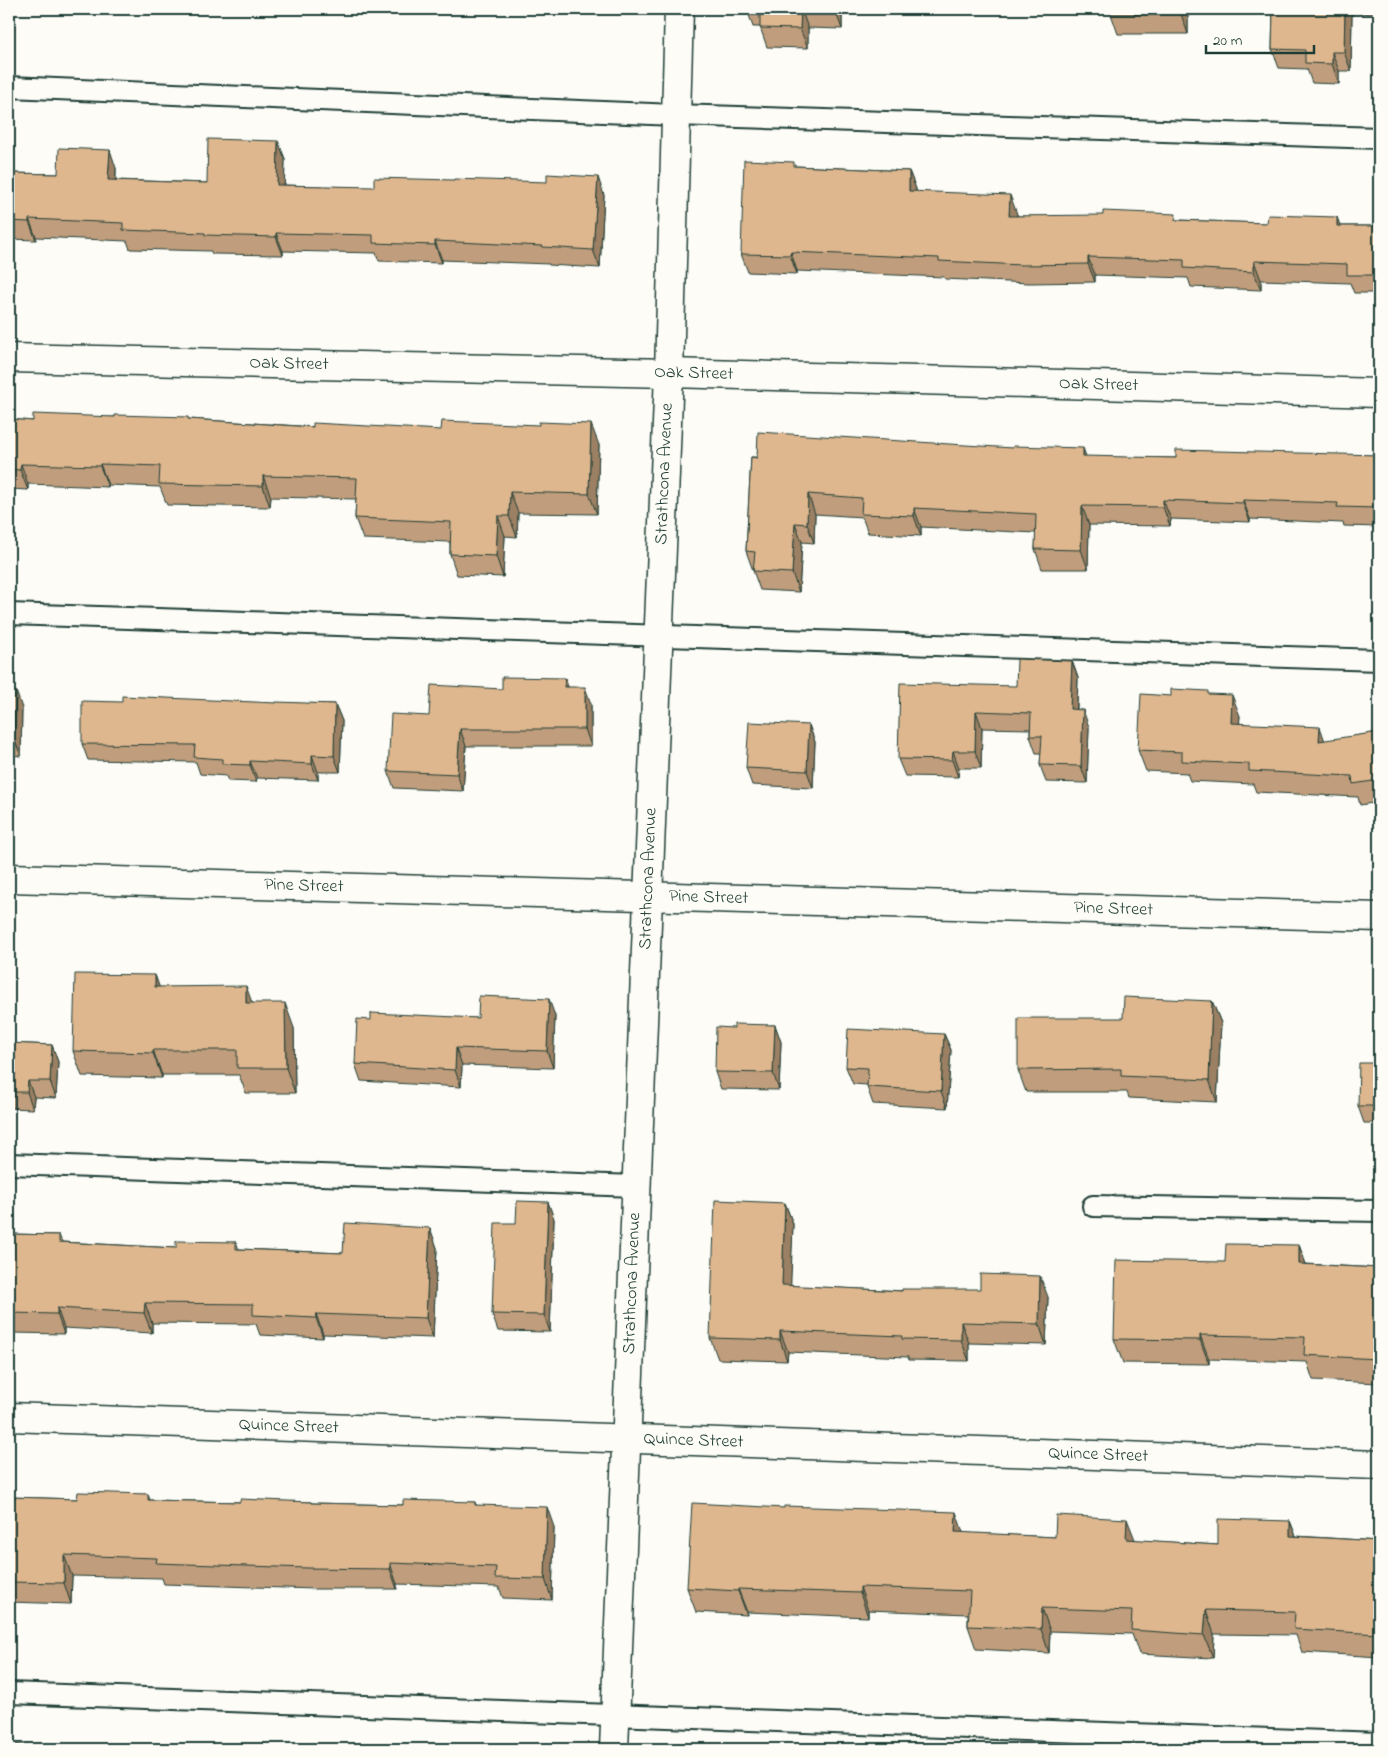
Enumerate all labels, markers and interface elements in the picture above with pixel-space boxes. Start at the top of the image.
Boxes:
scale bar [1206,22,1313,54]
text: 20 m [1213,30,1243,52]
street label: Oak Street [249,350,329,378]
street label: Oak Street [654,360,734,388]
street label: Oak Street [1059,371,1139,399]
street label: Strathcona Avenue [649,402,681,545]
street label: Strathcona Avenue [633,806,665,950]
street label: Pine Street [264,872,344,901]
street label: Pine Street [669,884,749,912]
street label: Pine Street [1073,895,1154,924]
street label: Strathcona Avenue [617,1211,648,1355]
street label: Quince Street [238,1412,339,1442]
street label: Quince Street [643,1426,744,1456]
street label: Quince Street [1048,1440,1149,1470]

